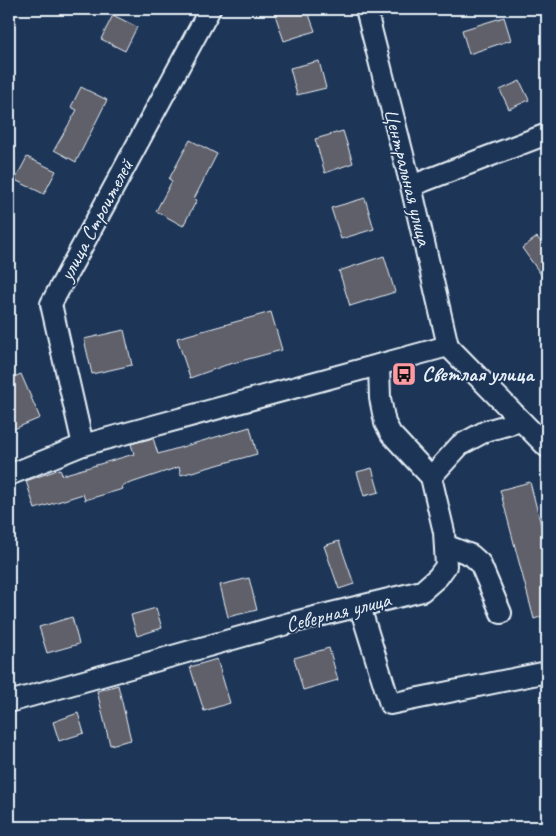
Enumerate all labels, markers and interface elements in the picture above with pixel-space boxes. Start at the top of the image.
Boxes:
street label: Центральная улица [378,106,438,250]
street label: улица Строителей [52,154,139,287]
bus stop icon: Светлая улица [391,361,417,387]
place label: Светлая улица [422,361,535,387]
street label: Северная улица [283,586,395,638]

